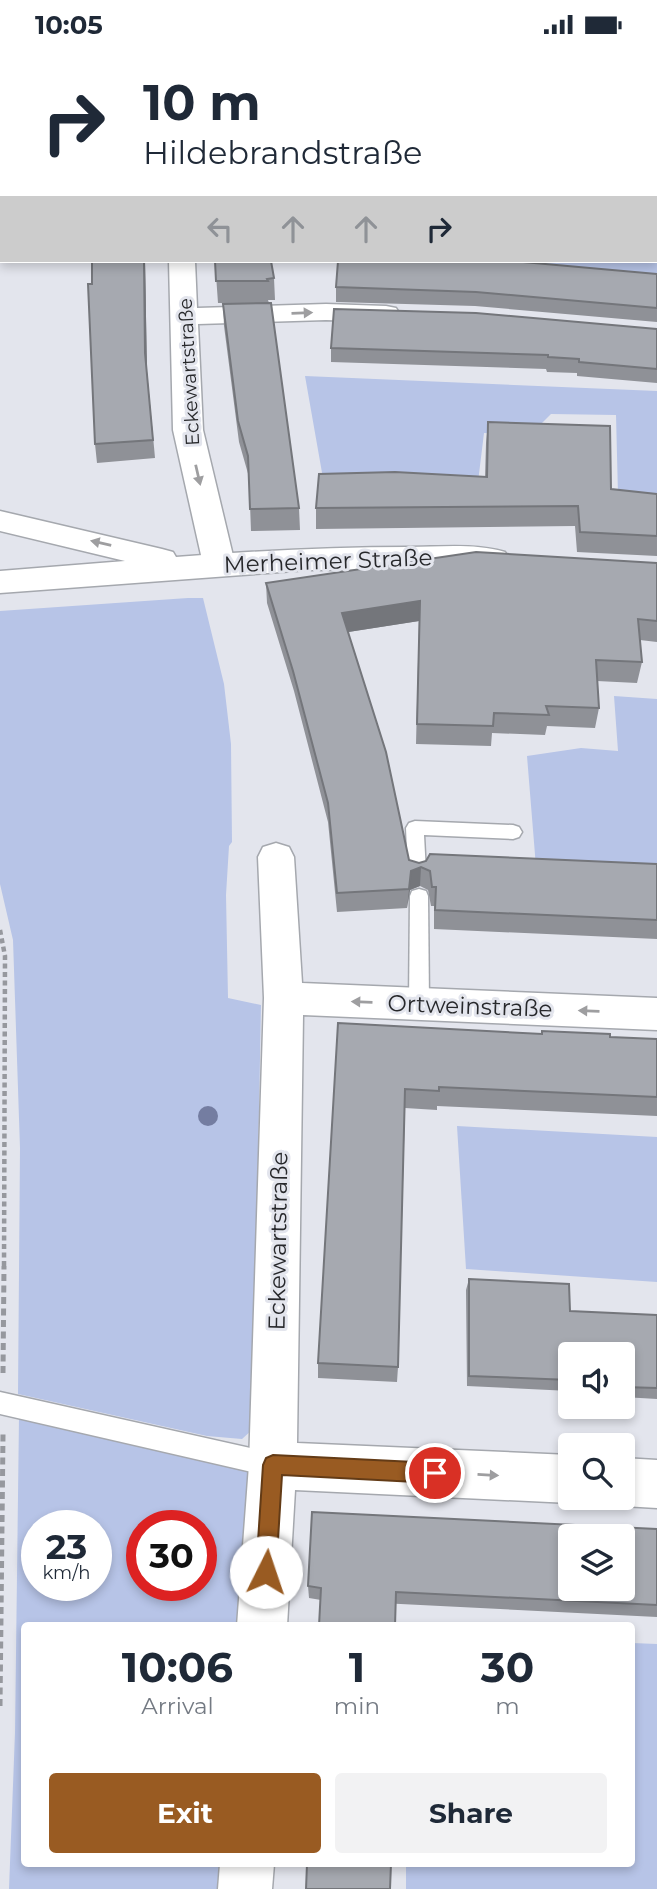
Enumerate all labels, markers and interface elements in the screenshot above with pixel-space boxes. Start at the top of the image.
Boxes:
text: 10:05 [35,9,103,41]
text: 10 m [143,73,261,132]
icon: right [28,77,119,168]
text: Hildebrandstraße [143,133,422,172]
icon: left [201,210,239,248]
icon: ahead [274,210,312,248]
icon: ahead [347,210,385,248]
icon: right [420,210,458,248]
street label: Eckewartstraße [174,298,204,446]
one-way arrow [292,307,314,319]
one-way arrow [193,464,204,486]
one-way arrow [90,538,112,549]
street label: Merheimer Straße [223,543,433,579]
street label: Ortweinstraße [387,989,553,1023]
one-way arrow [350,996,372,1007]
one-way arrow [578,1006,600,1017]
street label: Eckewartstraße [262,1151,294,1331]
map controls [558,1342,635,1601]
button: sound [558,1342,635,1419]
button: search [558,1433,635,1510]
pin [405,1443,465,1503]
icon: arrive [416,1454,454,1492]
one-way arrow [477,1470,499,1481]
speed limit sign: 30 [126,1510,217,1601]
button: layers [558,1524,635,1601]
text: 23 [46,1525,87,1568]
position arrow [229,1535,303,1609]
text: km/h [42,1562,91,1584]
text: 10:06 [122,1641,233,1693]
text: 1 [349,1641,365,1693]
text: 30 [481,1641,534,1693]
text: Arrival [141,1692,214,1720]
text: min [334,1692,380,1720]
text: m [495,1692,520,1720]
button: Exit [49,1773,321,1853]
button: Share [335,1773,607,1853]

